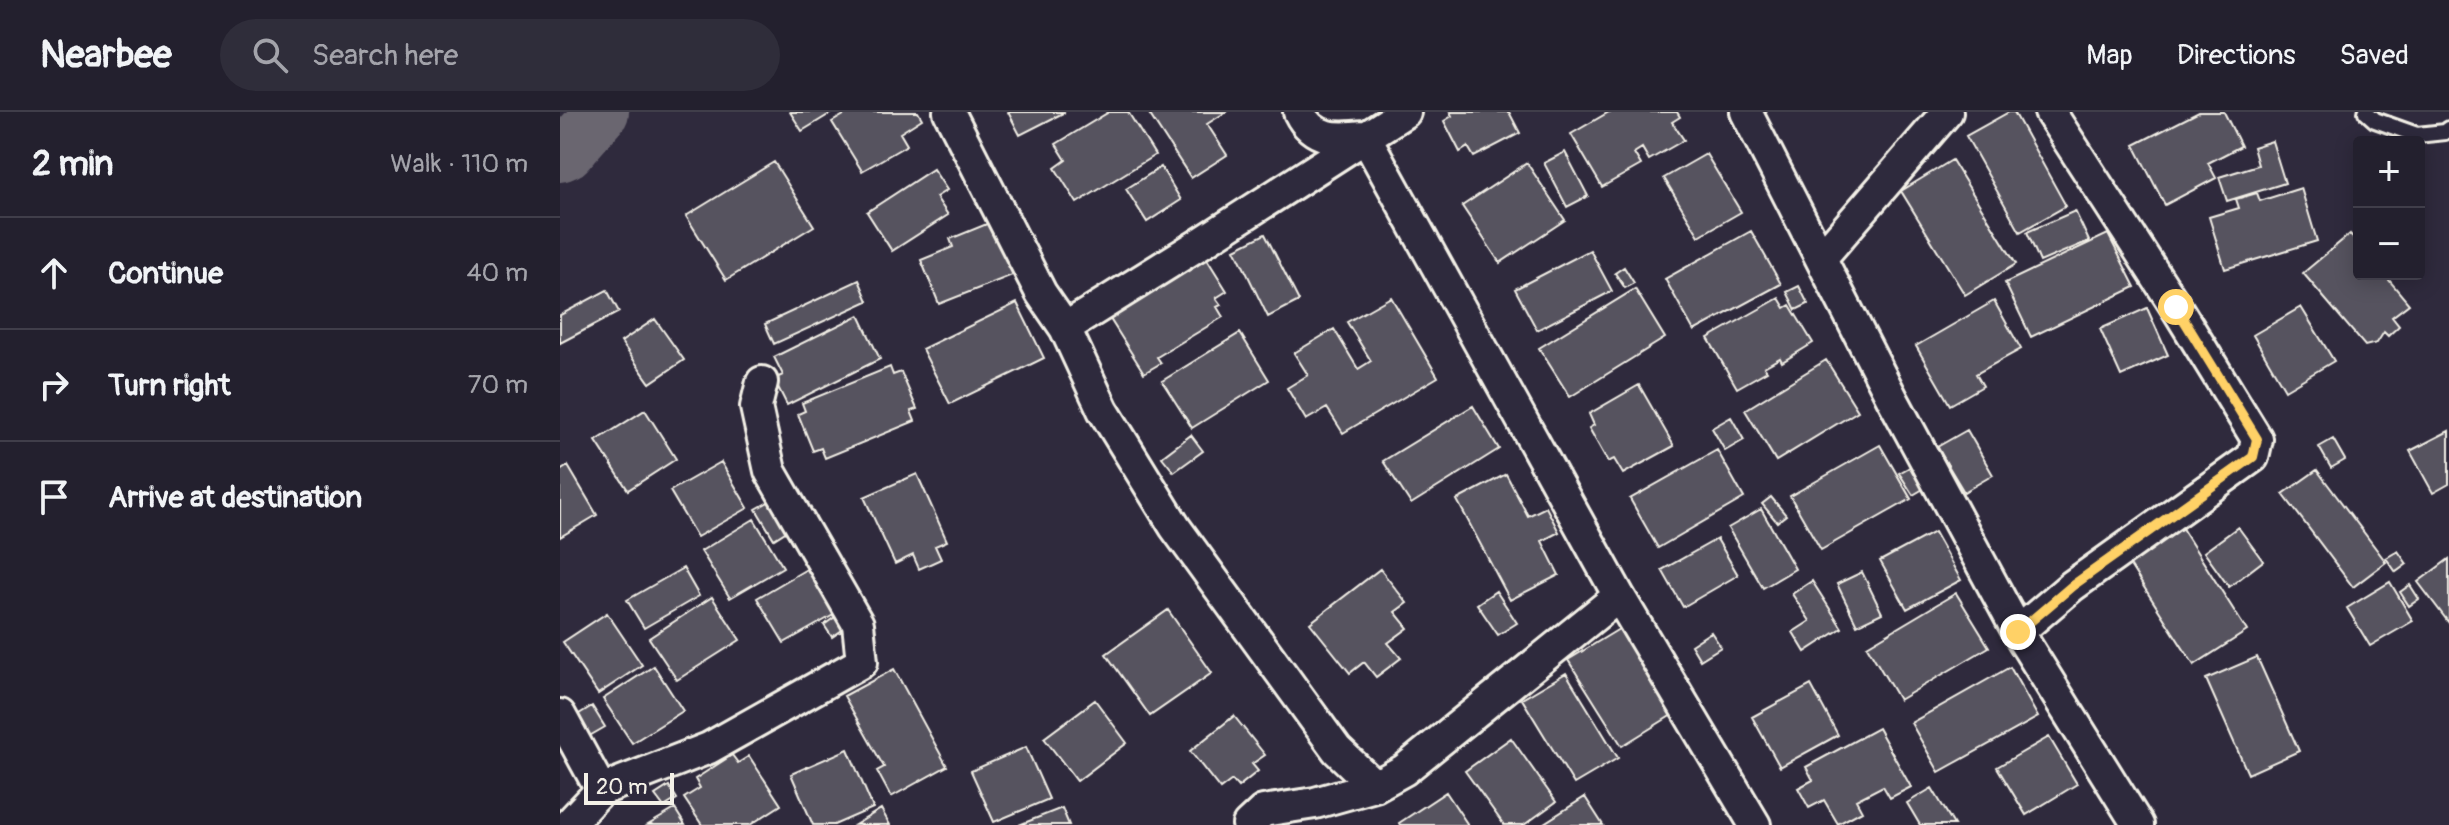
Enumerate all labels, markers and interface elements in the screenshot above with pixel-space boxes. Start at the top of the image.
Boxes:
search box [220,19,780,91]
text: Nearbee [40,31,172,79]
icon: search [248,33,292,77]
text: Search here [312,37,458,74]
text: Map [2086,38,2133,73]
text: Directions [2177,38,2296,73]
text: Saved [2340,38,2409,73]
map controls [2353,136,2425,280]
button: + [2353,136,2425,208]
text: 2 min [32,143,114,186]
text: Walk · 110 m [390,148,528,180]
button: − [2353,208,2425,280]
icon: ahead [32,251,76,295]
text: Continue [108,255,223,292]
text: 40 m [466,257,528,289]
route start [2158,289,2194,325]
icon: right [32,363,76,407]
text: Turn right [108,367,231,404]
text: 70 m [468,369,528,401]
icon: arrive [32,475,76,519]
text: Arrive at destination [108,479,362,516]
route end [2000,614,2036,650]
scale bar [584,769,674,805]
text: 20 m [596,773,648,801]

